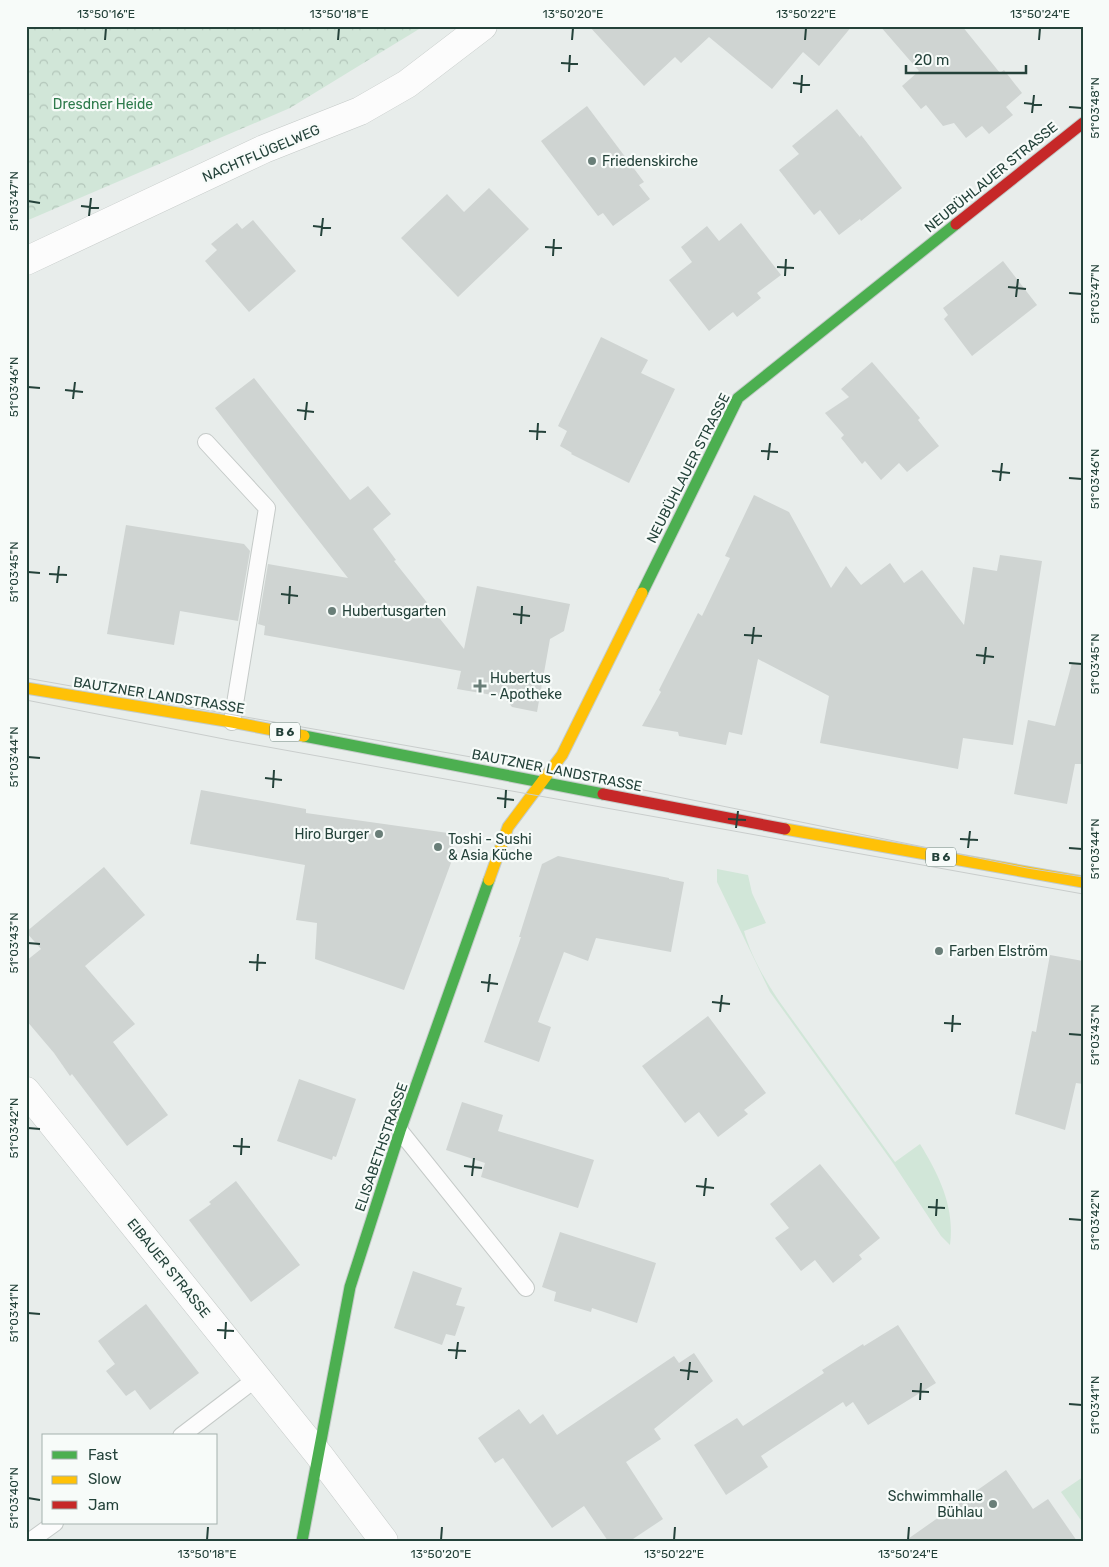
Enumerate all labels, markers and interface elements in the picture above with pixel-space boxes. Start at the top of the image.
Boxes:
text: 13°50'16"E [77,7,135,21]
text: 13°50'18"E [310,7,368,21]
text: 13°50'20"E [543,7,603,21]
text: 13°50'22"E [776,7,836,21]
text: 13°50'24"E [1010,7,1070,21]
scale bar [906,42,1026,74]
text: 20 m [914,51,949,69]
text: 51°03'48"N [1088,77,1102,139]
park label: Dresdner Heide [53,96,153,113]
street label: NEUBÜHLAUER STRASSE [921,118,1061,236]
street label: NACHTFLÜGELWEG [200,121,323,186]
place label: Friedenskirche [602,153,698,170]
marker: Friedenskirche [586,155,598,167]
text: 51°03'47"N [7,171,21,231]
text: 51°03'47"N [1088,264,1102,324]
text: 51°03'46"N [7,357,21,417]
street label: NEUBÜHLAUER STRASSE [643,390,734,546]
text: 51°03'46"N [1088,449,1102,509]
text: 51°03'45"N [7,542,21,602]
place label: Hubertusgarten [342,603,446,620]
marker: Hubertusgarten [326,605,338,617]
text: 51°03'45"N [1088,634,1102,694]
place label: Hubertus - Apotheke [490,670,562,703]
street label: BAUTZNER LANDSTRASSE [72,674,246,717]
marker: Hubertus - Apotheke [474,680,486,692]
road number: B 6 [270,722,300,742]
text: 51°03'44"N [7,726,21,788]
street label: BAUTZNER LANDSTRASSE [470,746,644,795]
text: 51°03'44"N [1088,818,1102,880]
place label: Hiro Burger [294,826,370,843]
marker: Hiro Burger [373,828,385,840]
place label: Toshi - Sushi & Asia Küche [448,831,533,864]
marker: Toshi - Sushi & Asia Küche [432,841,444,853]
road number: B 6 [926,848,956,866]
text: 51°03'43"N [7,912,21,974]
place label: Farben Elström [949,943,1048,960]
marker: Farben Elström [933,945,945,957]
text: 51°03'43"N [1088,1004,1102,1066]
street label: ELISABETHSTRASSE [351,1081,412,1214]
text: 51°03'42"N [7,1098,21,1158]
text: 51°03'42"N [1088,1190,1102,1250]
street label: EIBAUER STRASSE [123,1215,214,1321]
text: 51°03'41"N [7,1284,21,1342]
text: 51°03'41"N [1088,1376,1102,1434]
legend [42,1434,218,1524]
text: Fast [88,1446,118,1464]
text: 51°03'40"N [7,1467,21,1529]
text: Slow [88,1470,121,1488]
place label: Schwimmhalle Bühlau [888,1488,983,1521]
text: Jam [88,1496,119,1514]
marker: Schwimmhalle Bühlau [987,1498,999,1510]
text: 13°50'18"E [178,1547,236,1561]
text: 13°50'20"E [411,1547,471,1561]
text: 13°50'22"E [644,1547,704,1561]
text: 13°50'24"E [878,1547,938,1561]

